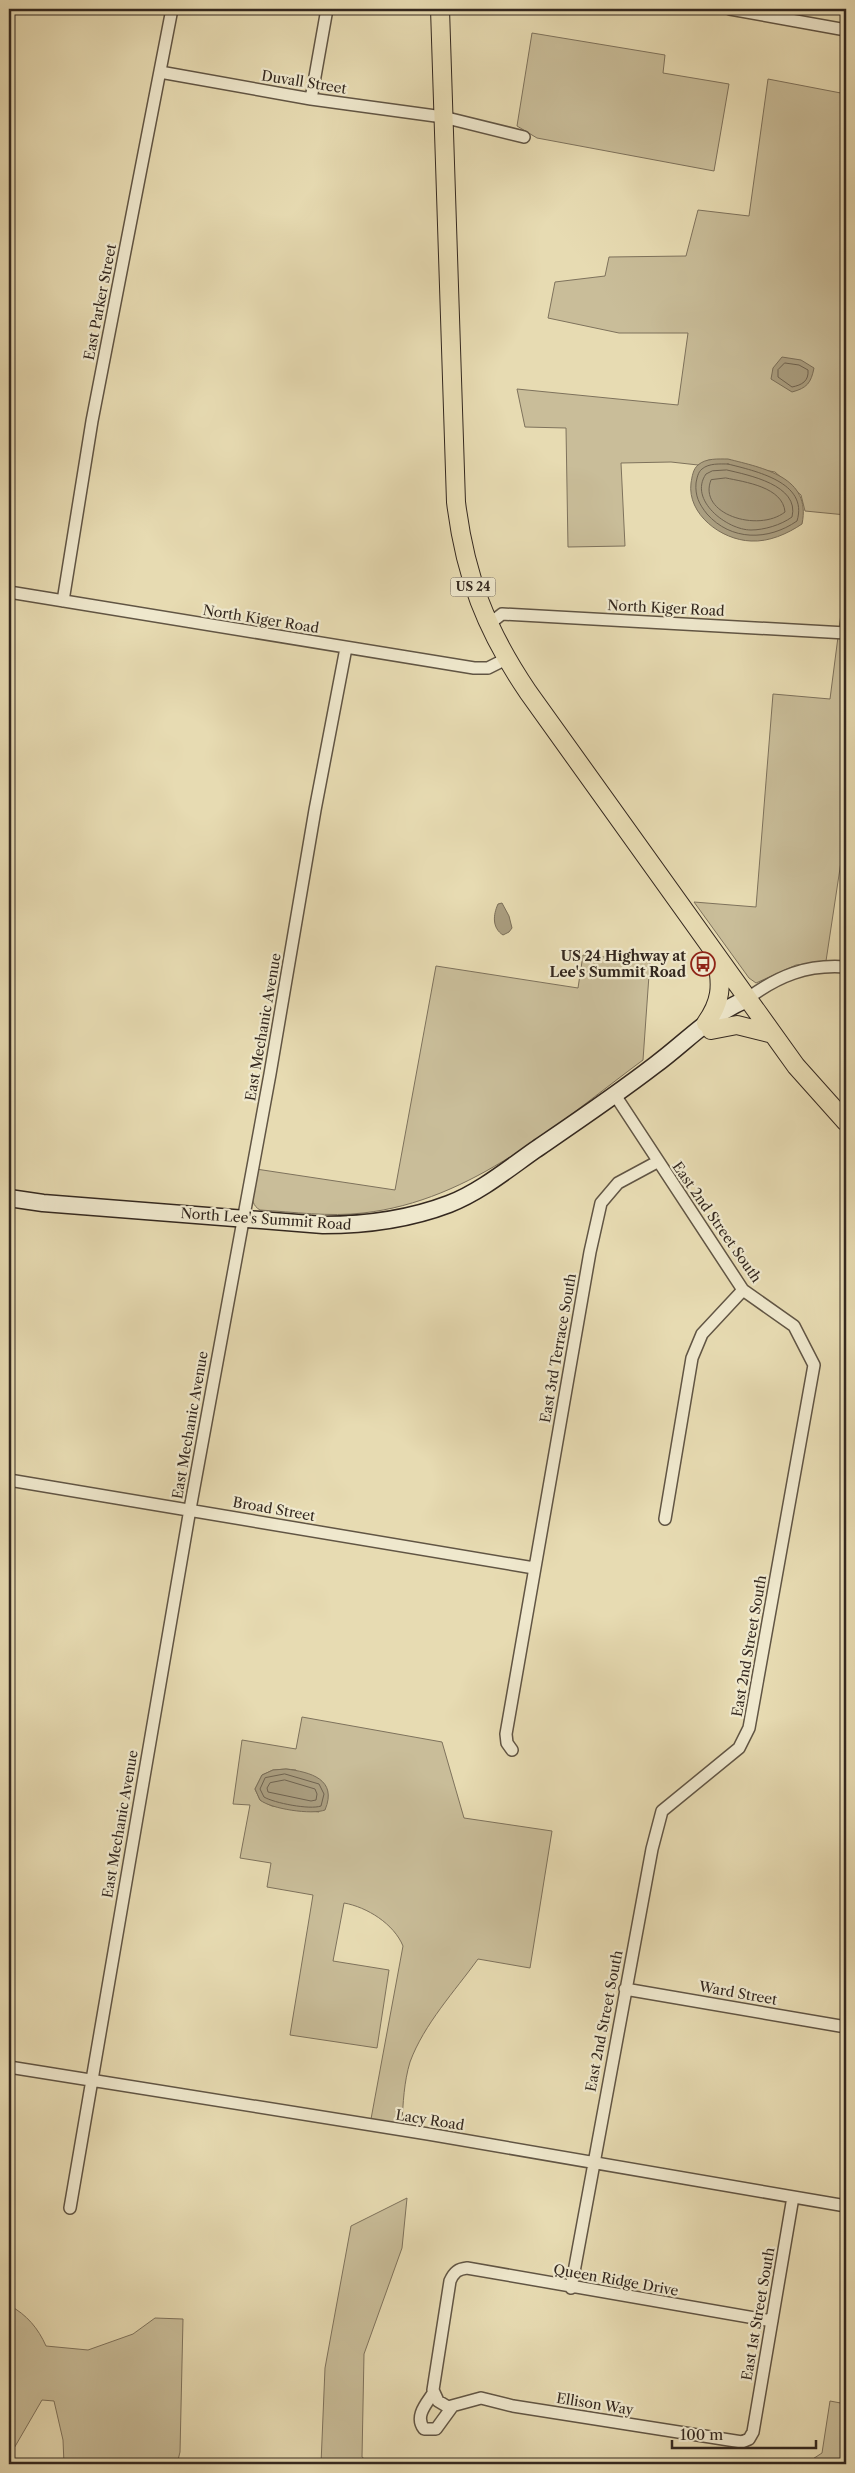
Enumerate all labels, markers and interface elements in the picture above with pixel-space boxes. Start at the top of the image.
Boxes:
street label: Duvall Street [260,66,348,98]
street label: East Parker Street [80,242,120,362]
road number: US 24 [450,578,496,596]
street label: North Kiger Road [607,596,726,620]
street label: North Kiger Road [202,601,321,637]
place label: US 24 Highway at Lee's Summit Road [550,947,687,981]
street label: East Mechanic Avenue [241,951,285,1103]
bus stop icon: US 24 Highway at Lee's Summit Road [690,951,716,977]
street label: East 2nd Street South [668,1158,766,1286]
street label: North Lee's Summit Road [180,1204,353,1234]
street label: East 3rd Terrace South [536,1272,580,1424]
street label: East Mechanic Avenue [168,1349,212,1501]
street label: Broad Street [231,1493,317,1525]
street label: East 2nd Street South [728,1574,770,1718]
street label: East Mechanic Avenue [98,1748,142,1900]
street label: East 2nd Street South [581,1949,627,2093]
street label: Ward Street [696,1977,779,2009]
street label: Lacy Road [394,2106,466,2134]
street label: East 1st Street South [737,2246,779,2382]
street label: Queen Ridge Drive [552,2260,680,2300]
street label: Ellison Way [555,2389,635,2419]
scale bar [672,2418,816,2450]
text: 100 m [680,2425,723,2444]

